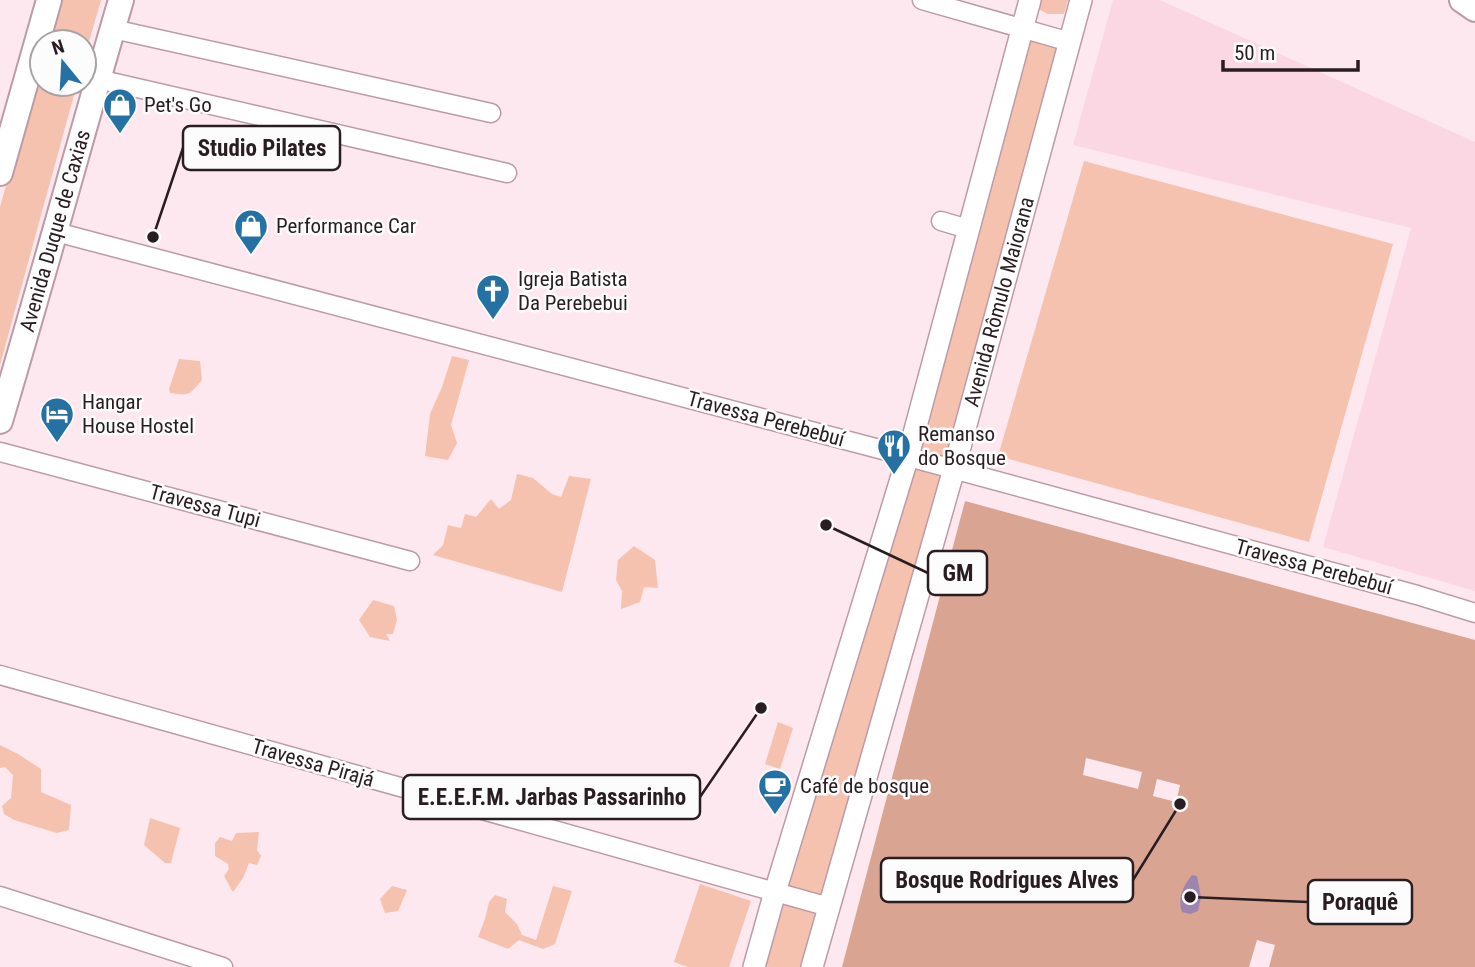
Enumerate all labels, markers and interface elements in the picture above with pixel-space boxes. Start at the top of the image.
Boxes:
north arrow [28,28,98,98]
scale bar [1223,28,1358,72]
text: N [49,35,67,60]
text: 50 m [1234,41,1275,65]
shop icon: Pet's Go [101,86,139,135]
place label: Pet's Go [144,93,212,117]
callout: Studio Pilates [183,126,340,170]
street label: Avenida Duque de Caxias [15,127,95,335]
text: Studio Pilates [198,135,326,162]
street label: Avenida Rômulo Maiorana [959,194,1039,409]
shop icon: Performance Car [232,207,270,256]
place label: Performance Car [276,214,416,238]
place label: Igreja Batista Da Perebebui [518,267,628,315]
church icon: Igreja Batista Da Perebebui [474,272,512,321]
street label: Travessa Perebebuí [685,386,848,452]
place label: Hangar House Hostel [82,390,194,438]
hotel icon: Hangar House Hostel [38,395,76,444]
place label: Remanso do Bosque [918,422,1006,470]
restaurant icon: Remanso do Bosque [875,427,913,476]
street label: Travessa Tupi [147,480,263,532]
street label: Travessa Perebebuí [1233,534,1396,600]
callout: GM [928,551,987,595]
text: GM [943,560,973,587]
street label: Travessa Pirajá [249,734,377,792]
cafe icon: Café de bosque [756,767,794,816]
place label: Café de bosque [800,774,929,798]
callout: E.E.E.F.M. Jarbas Passarinho [403,775,700,819]
text: E.E.E.F.M. Jarbas Passarinho [418,784,686,811]
callout: Bosque Rodrigues Alves [881,858,1133,902]
text: Bosque Rodrigues Alves [895,867,1119,894]
callout: Poraquê [1308,880,1412,924]
text: Poraquê [1322,889,1398,916]

